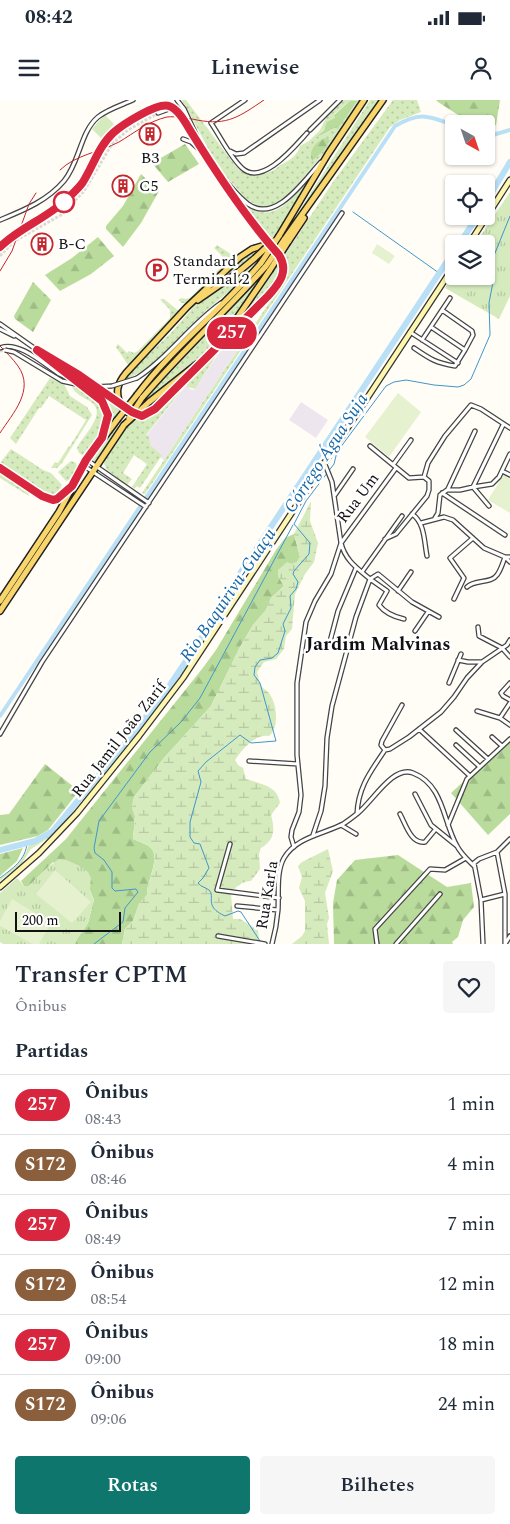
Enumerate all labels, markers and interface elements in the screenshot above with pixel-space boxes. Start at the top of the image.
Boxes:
text: 08:42 [25,3,73,32]
text: Linewise [210,51,300,84]
icon: menu [15,54,43,82]
icon: person [467,54,495,82]
north arrow [445,115,495,165]
map controls [445,115,495,285]
building icon: B3 [138,122,162,146]
place label: B3 [141,146,159,170]
building icon: C5 [111,174,135,198]
place label: C5 [139,174,159,198]
button: locate [445,175,495,225]
unlabelled marker [53,191,75,213]
building icon: B-C [30,232,54,256]
place label: B-C [58,232,86,256]
button: layers [445,235,495,285]
place label: Standard Terminal 2 [173,249,249,291]
parking icon: Standard Terminal 2 [145,258,169,282]
line badge: 257 [203,317,261,349]
text: 257 [217,319,247,346]
water label: Córrego Água Suja [277,388,375,518]
street label: Rua Um [331,468,385,528]
water label: Rio Baquirivu-Guaçu [173,522,283,668]
district label: Jardim Malvinas [305,630,451,659]
street label: Rua Jamil João Zarif [66,674,173,803]
street label: Rua Karla [250,859,284,931]
scale bar [15,909,121,932]
text: 200 m [22,910,59,931]
text: Transfer CPTM [15,957,187,993]
button: heart [443,961,495,1013]
text: Ônibus [15,994,67,1018]
text: Partidas [15,1037,88,1066]
text: Ônibus [85,1078,149,1107]
text: 1 min [447,1090,495,1119]
text: 257 [27,1091,58,1118]
text: 08:43 [85,1107,121,1131]
text: Ônibus [91,1138,154,1167]
text: 4 min [447,1150,495,1179]
text: S172 [25,1151,66,1178]
text: 08:46 [91,1167,127,1191]
text: Ônibus [85,1198,149,1227]
text: 7 min [447,1210,495,1239]
text: 257 [27,1211,58,1238]
text: 08:49 [85,1227,121,1251]
text: Ônibus [91,1258,154,1287]
text: 12 min [438,1270,495,1299]
text: S172 [25,1271,66,1298]
text: 08:54 [91,1287,127,1311]
text: Ônibus [85,1318,149,1347]
text: 18 min [438,1330,495,1359]
text: 257 [27,1331,58,1358]
text: 09:00 [85,1347,121,1371]
text: Ônibus [91,1378,154,1407]
text: 24 min [438,1390,495,1419]
text: S172 [25,1391,66,1418]
text: 09:06 [91,1407,127,1431]
button: Rotas [15,1456,250,1514]
button: Bilhetes [260,1456,495,1514]

